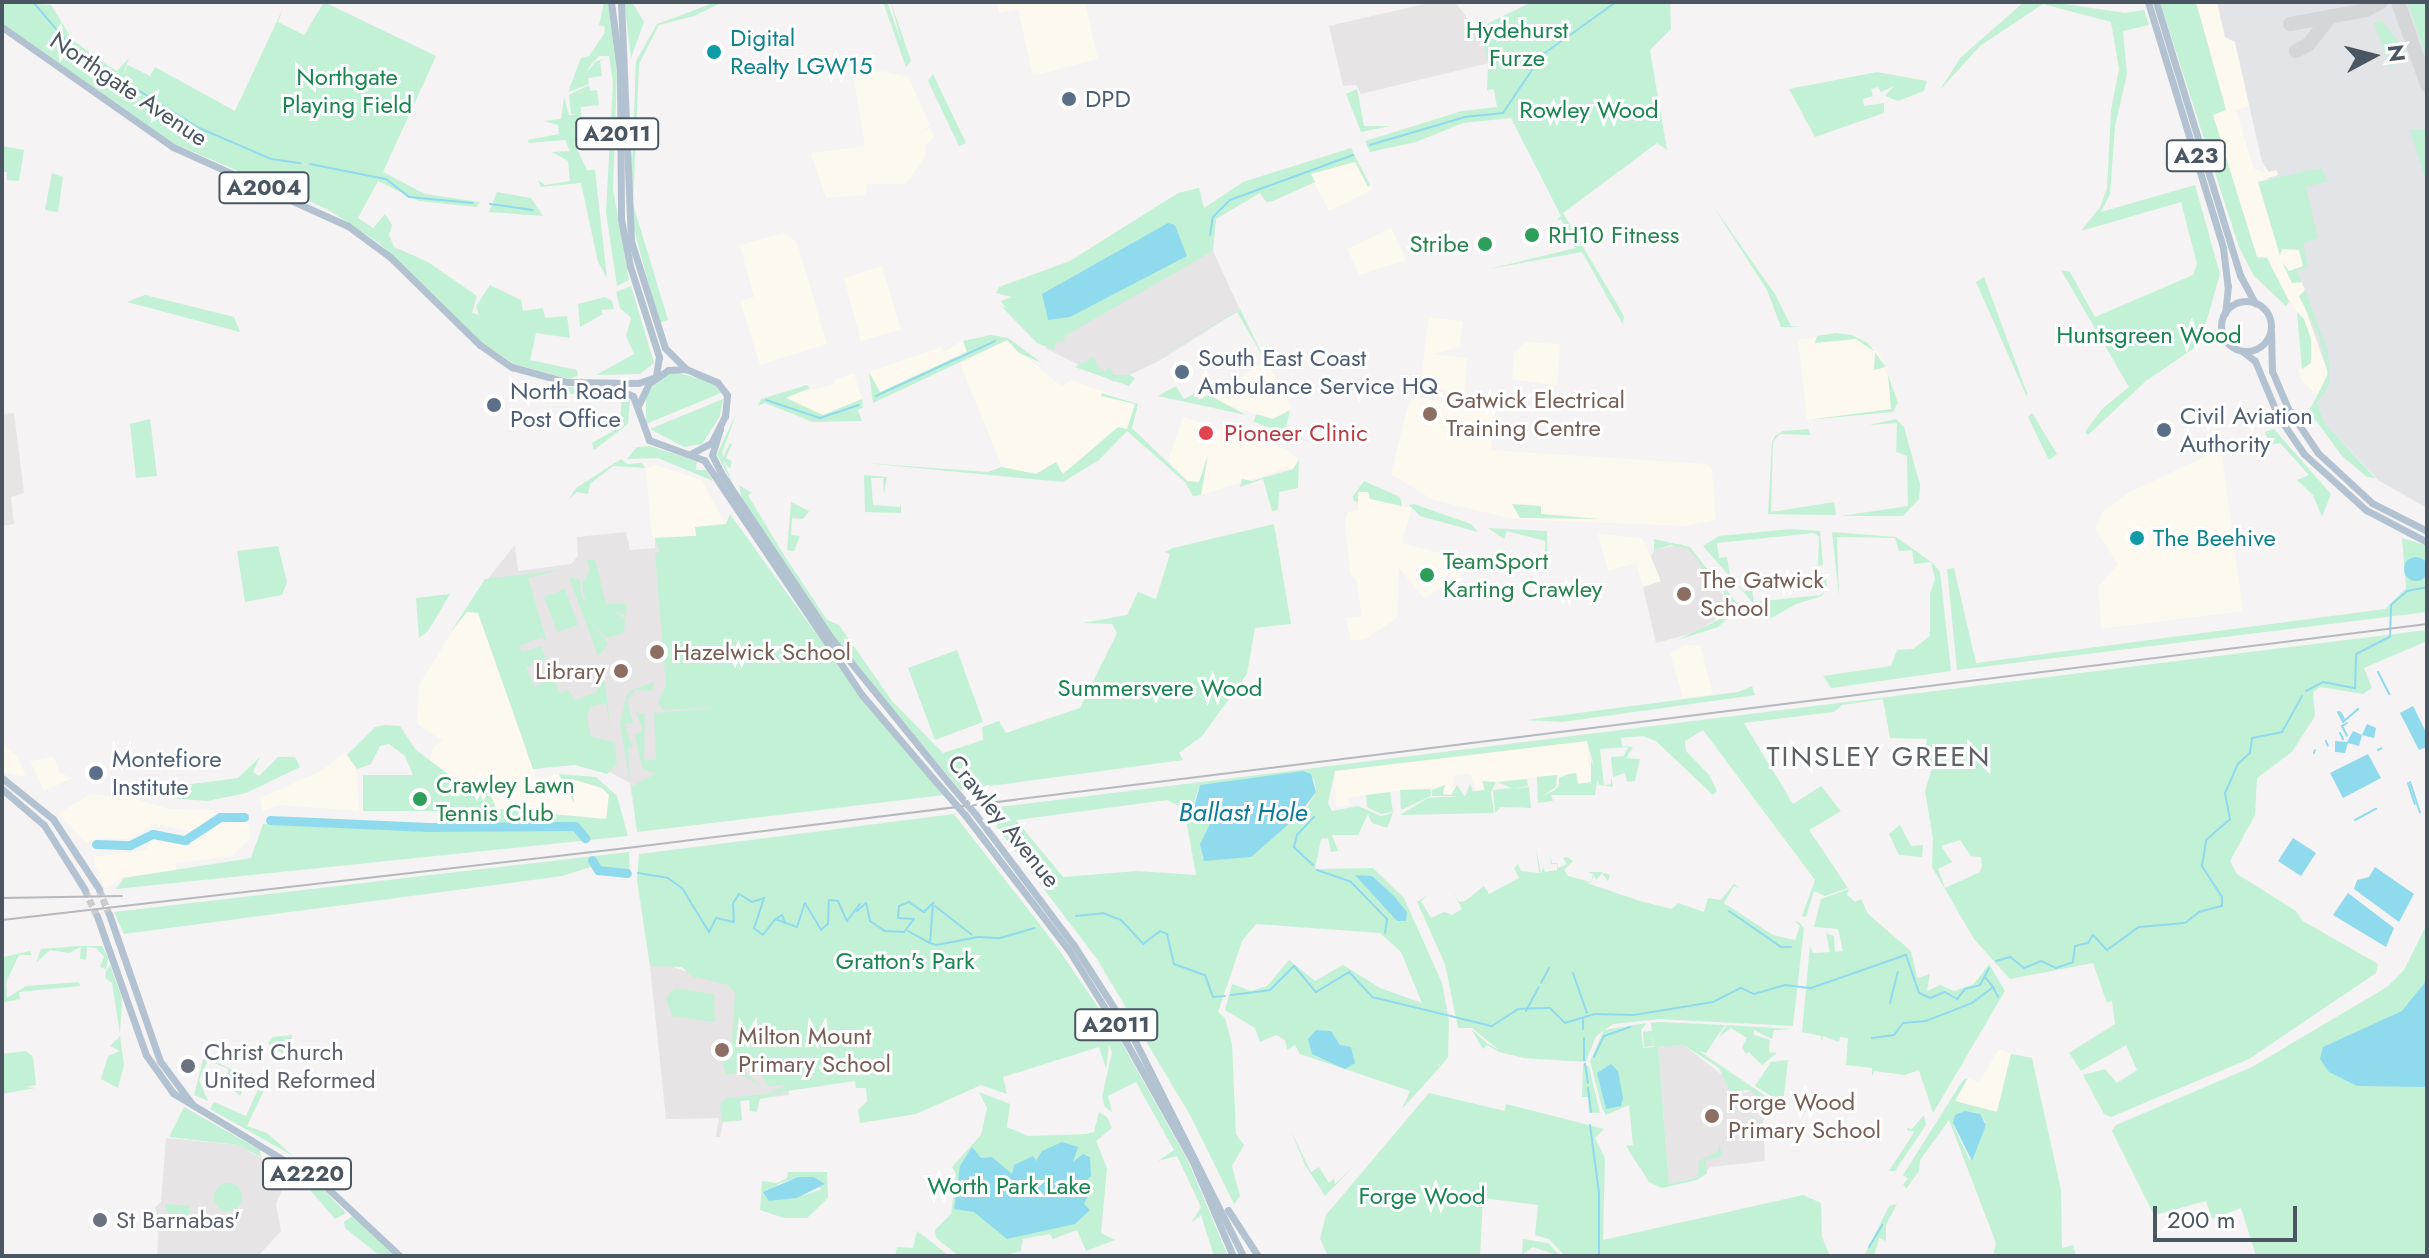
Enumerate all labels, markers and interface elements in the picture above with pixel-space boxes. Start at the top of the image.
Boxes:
park label: Hydehurst Furze [1466,16,1568,72]
north arrow [2333,16,2413,96]
place label: Digital Realty LGW15 [730,24,872,80]
street label: Northgate Avenue [45,26,213,152]
text: N [2380,42,2414,64]
marker: Digital Realty LGW15 [705,43,723,61]
park label: Northgate Playing Field [282,63,412,119]
place label: DPD [1085,85,1131,113]
marker: DPD [1060,90,1078,108]
park label: Rowley Wood [1519,96,1659,124]
road number: A2011 [575,116,659,152]
road number: A23 [2164,138,2228,174]
road number: A2004 [218,170,310,206]
place label: RH10 Fitness [1548,221,1679,249]
marker: RH10 Fitness [1523,226,1541,244]
place label: Stribe [1410,230,1469,258]
marker: Stribe [1476,235,1494,253]
park label: Huntsgreen Wood [2056,321,2242,349]
place label: South East Coast Ambulance Service HQ [1198,344,1438,400]
marker: South East Coast Ambulance Service HQ [1173,363,1191,381]
place label: North Road Post Office [510,377,627,433]
place label: Gatwick Electrical Training Centre [1446,386,1625,442]
marker: North Road Post Office [485,396,503,414]
place label: Civil Aviation Authority [2180,402,2313,458]
marker: Gatwick Electrical Training Centre [1421,405,1439,423]
place label: Pioneer Clinic [1224,419,1368,447]
marker: Civil Aviation Authority [2155,421,2173,439]
marker: Pioneer Clinic [1195,422,1217,444]
place label: The Beehive [2153,524,2276,552]
marker: The Beehive [2128,529,2146,547]
place label: TeamSport Karting Crawley [1443,547,1602,603]
marker: TeamSport Karting Crawley [1418,566,1436,584]
place label: The Gatwick School [1700,566,1824,622]
marker: The Gatwick School [1675,585,1693,603]
place label: Hazelwick School [673,638,851,666]
marker: Hazelwick School [648,643,666,661]
place label: Library [535,657,605,685]
marker: Library [612,662,630,680]
park label: Summersvere Wood [1057,674,1263,702]
district label: TINSLEY GREEN [1767,740,1991,774]
place label: Montefiore Institute [112,745,222,801]
street label: Crawley Avenue [942,749,1066,893]
marker: Montefiore Institute [87,764,105,782]
place label: Crawley Lawn Tennis Club [436,771,575,827]
marker: Crawley Lawn Tennis Club [411,790,429,808]
water label: Ballast Hole [1178,797,1308,829]
park label: Gratton's Park [836,947,974,975]
road number: A2011 [1074,1007,1158,1043]
place label: Milton Mount Primary School [738,1022,891,1078]
place label: Christ Church United Reformed [204,1038,376,1094]
marker: Milton Mount Primary School [713,1041,731,1059]
marker: Christ Church United Reformed [179,1057,197,1075]
place label: Forge Wood Primary School [1728,1088,1881,1144]
marker: Forge Wood Primary School [1703,1107,1721,1125]
road number: A2220 [261,1156,353,1192]
park label: Worth Park Lake [927,1172,1091,1200]
park label: Forge Wood [1358,1182,1486,1210]
scale bar [2157,1190,2301,1240]
text: 200 m [2167,1202,2235,1237]
place label: St Barnabas' [116,1206,240,1234]
marker: St Barnabas' [91,1211,109,1229]

